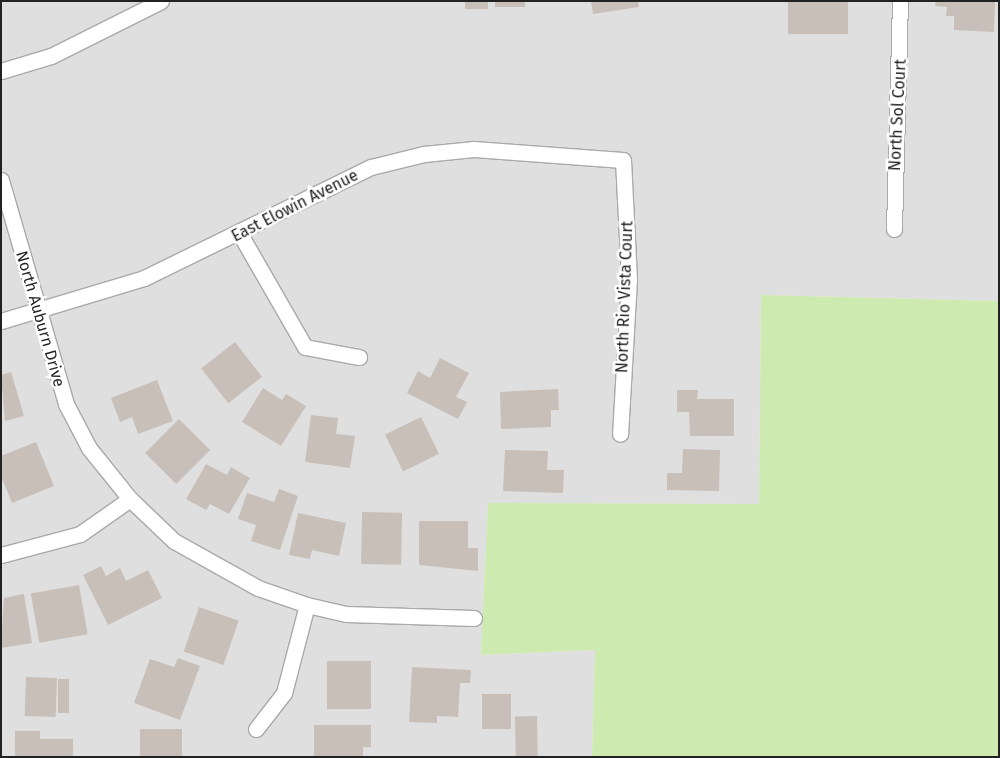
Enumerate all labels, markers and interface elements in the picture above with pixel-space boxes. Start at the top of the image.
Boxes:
street label: North Sol Court [885,59,911,171]
street label: East Elowin Avenue [228,166,362,246]
street label: North Rio Vista Court [613,221,637,373]
street label: North Auburn Drive [11,249,69,389]

